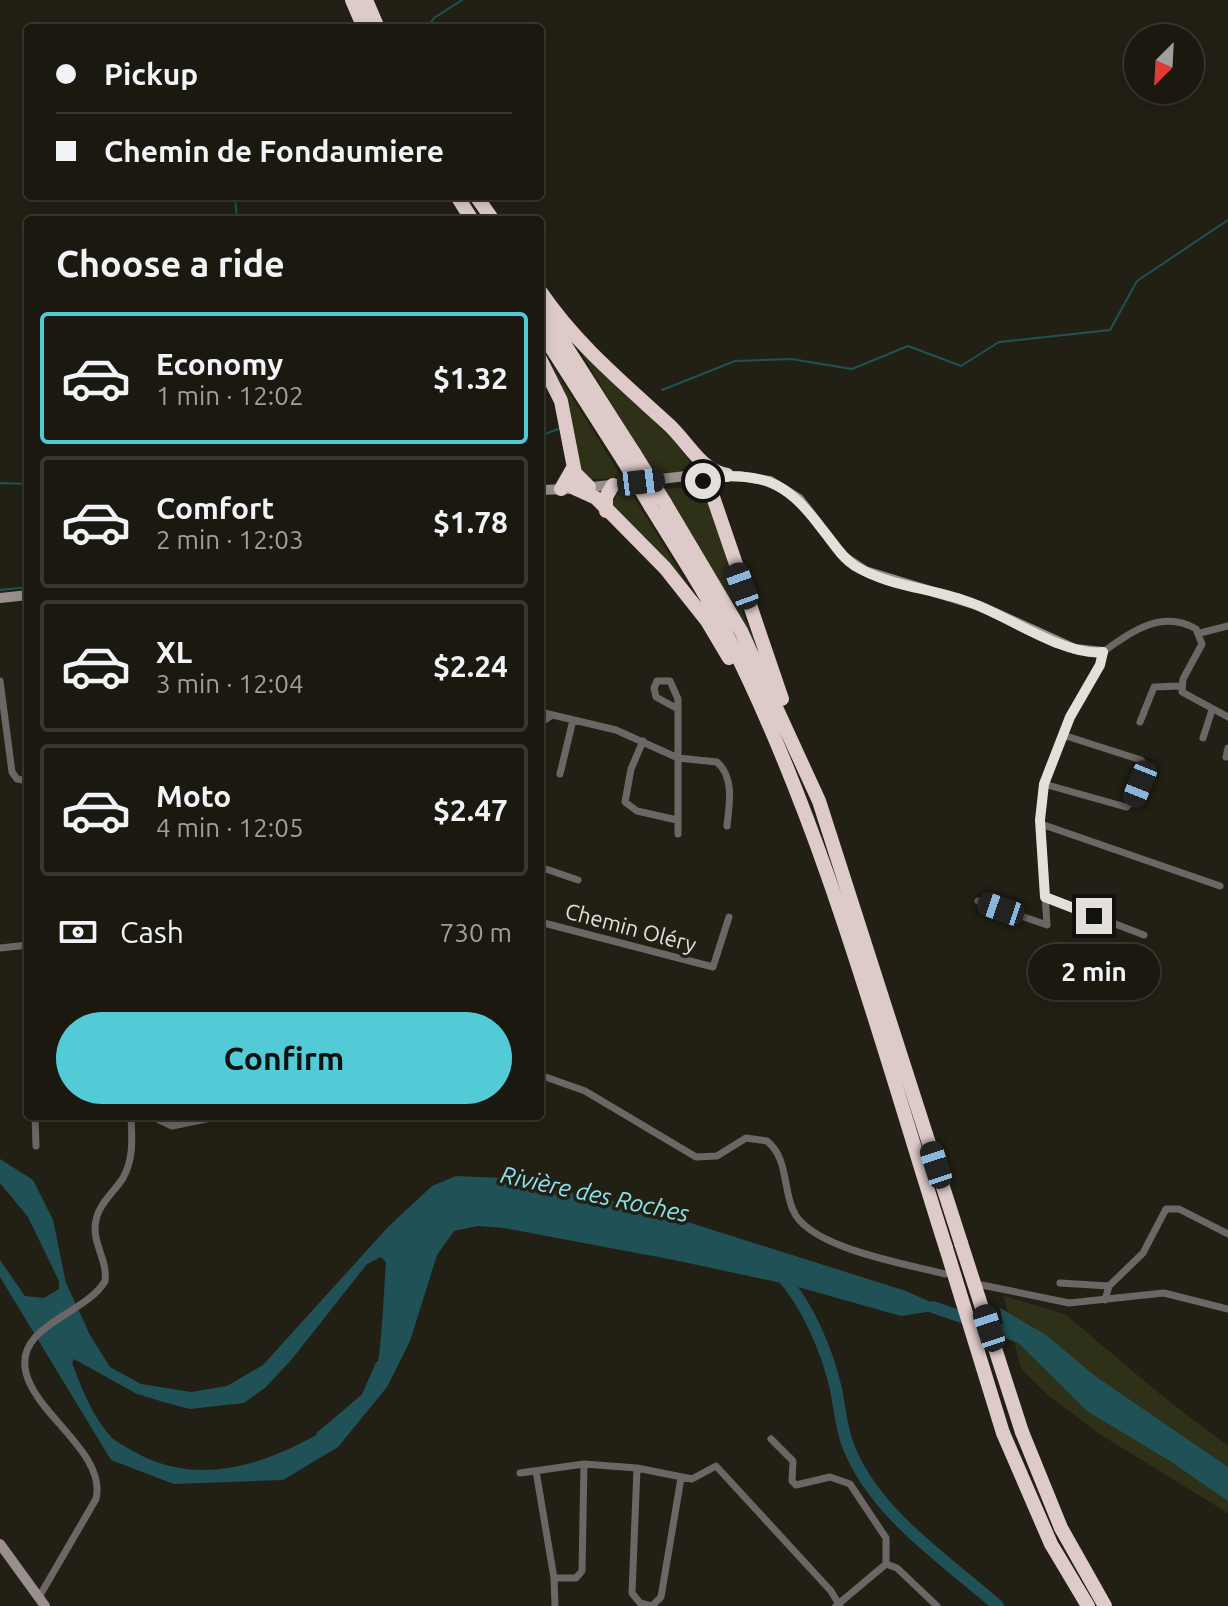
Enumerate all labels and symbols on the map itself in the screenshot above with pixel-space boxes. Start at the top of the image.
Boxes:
north arrow [1124,24,1204,104]
route start [685,463,721,499]
car [616,467,666,497]
car [723,559,761,613]
car [1120,757,1160,811]
car [974,890,1028,928]
street label: Chemin Oléry [563,898,700,957]
route end [1076,898,1112,934]
callout: 2 min [1028,944,1160,1000]
car [917,1138,955,1192]
water label: Rivière des Roches [498,1161,692,1227]
car [970,1301,1008,1355]

